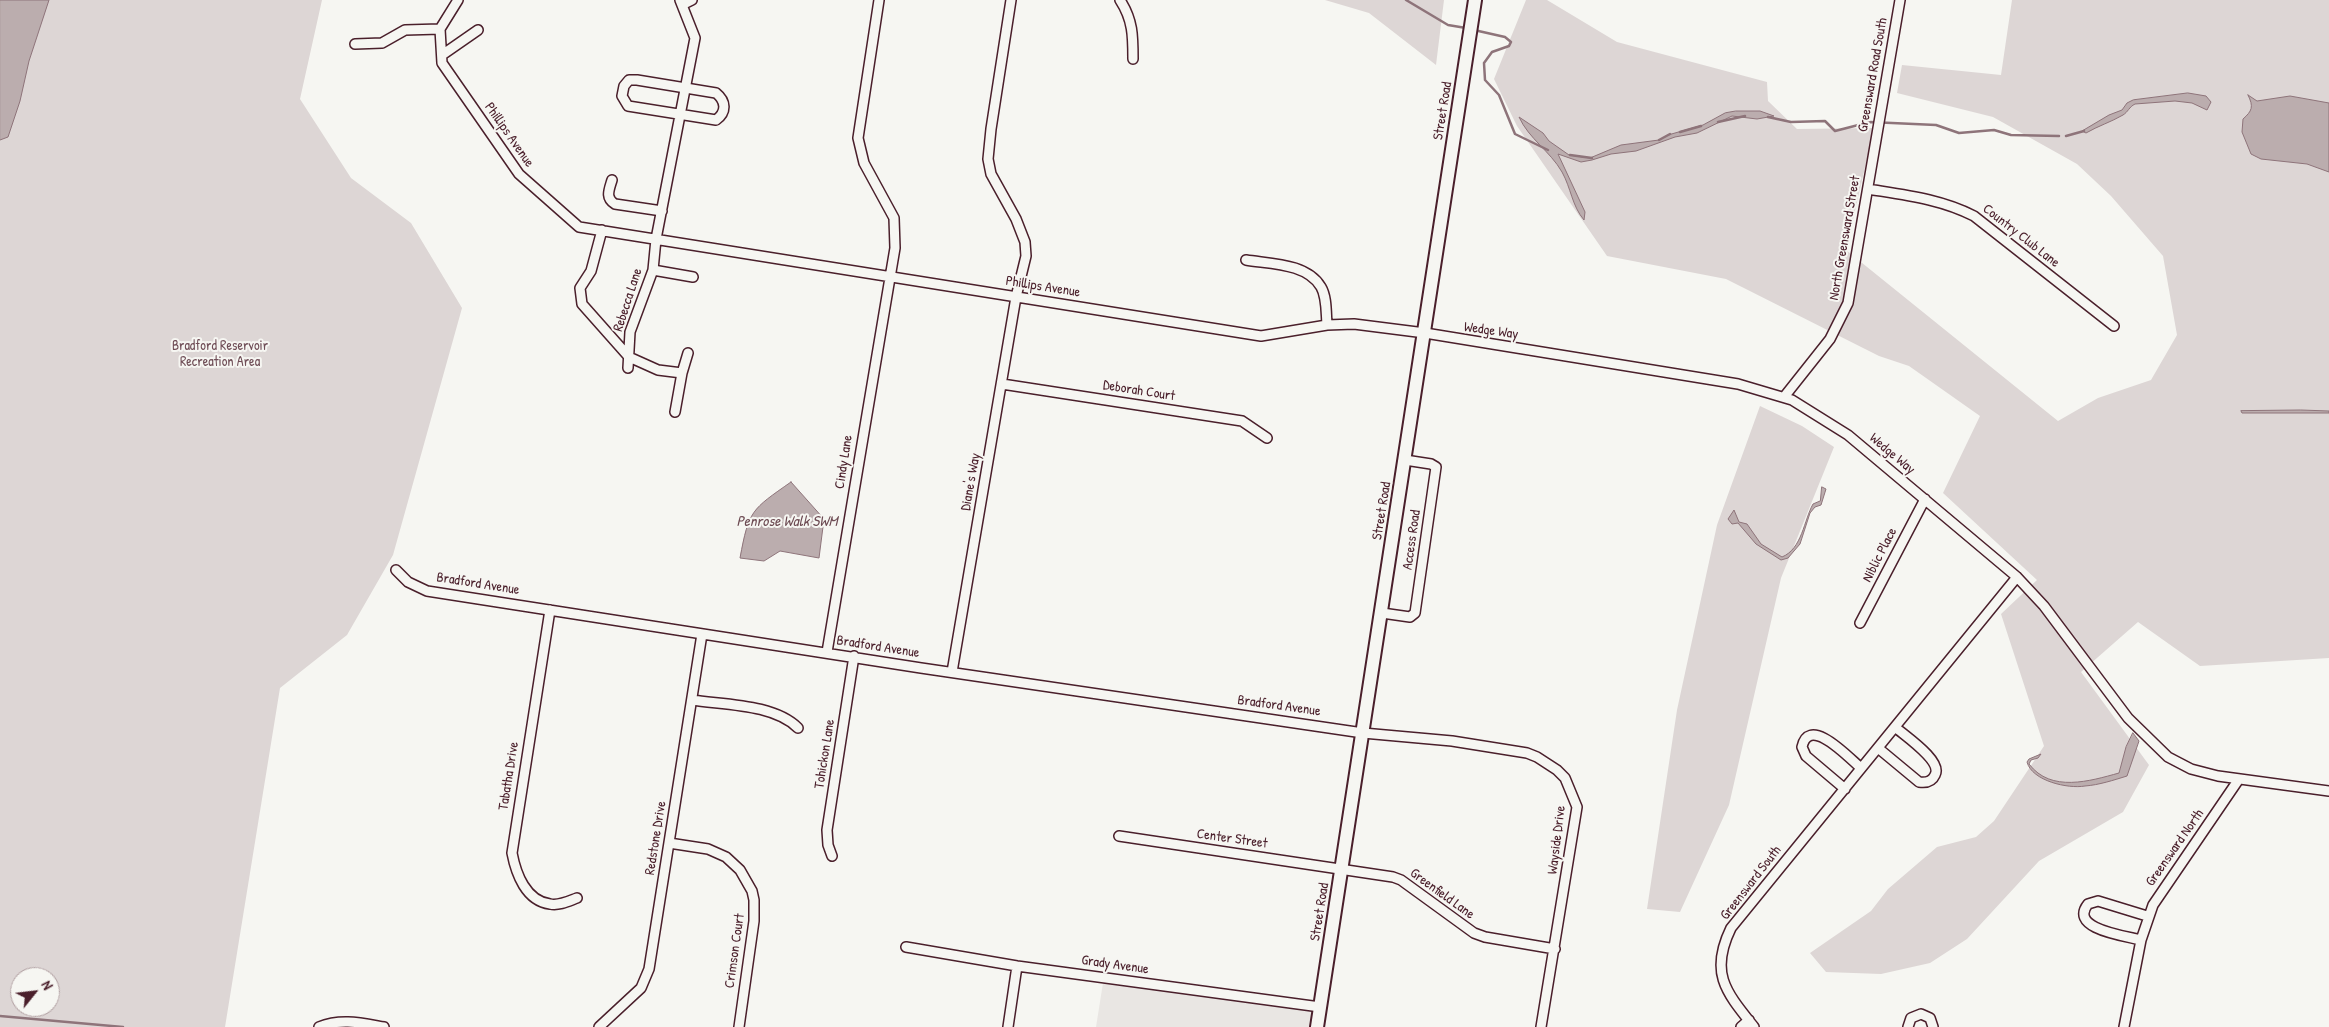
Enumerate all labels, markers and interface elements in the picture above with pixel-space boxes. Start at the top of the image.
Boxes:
street label: Greensward Road South [1855,17,1891,133]
street label: Street Road [1430,81,1456,141]
street label: Phillips Avenue [481,99,537,171]
street label: North Greensward Street [1826,174,1864,302]
street label: Country Club Lane [1979,201,2063,271]
street label: Rebecca Lane [610,266,646,334]
street label: Phillips Avenue [1005,273,1081,301]
street label: Wedge Way [1463,319,1519,343]
park label: Bradford Reservoir Recreation Area [172,338,268,371]
street label: Deborah Court [1102,377,1176,405]
street label: Wedge Way [1866,430,1918,478]
street label: Cindy Lane [831,434,857,490]
street label: Diane's Way [958,452,984,512]
street label: Street Road [1369,481,1395,541]
street label: Access Road [1399,509,1425,571]
water label: Penrose Walk SWM [737,513,837,531]
street label: Niblic Place [1859,525,1901,585]
street label: Bradford Avenue [435,569,521,599]
street label: Bradford Avenue [835,632,921,662]
street label: Bradford Avenue [1236,692,1322,720]
street label: Tohickon Lane [811,718,839,790]
street label: Tabatha Drive [495,741,523,811]
street label: Redstone Drive [642,800,670,876]
street label: Wayside Drive [1544,805,1570,875]
street label: Greensward North [2142,806,2208,890]
street label: Center Street [1196,826,1268,852]
street label: Greensward South [1717,843,1785,923]
street label: Greenfield Lane [1406,865,1478,923]
street label: Street Road [1307,882,1333,942]
street label: Crimson Court [721,912,749,990]
street label: Grady Avenue [1080,952,1150,978]
north arrow [10,967,60,1017]
text: N [38,977,58,993]

